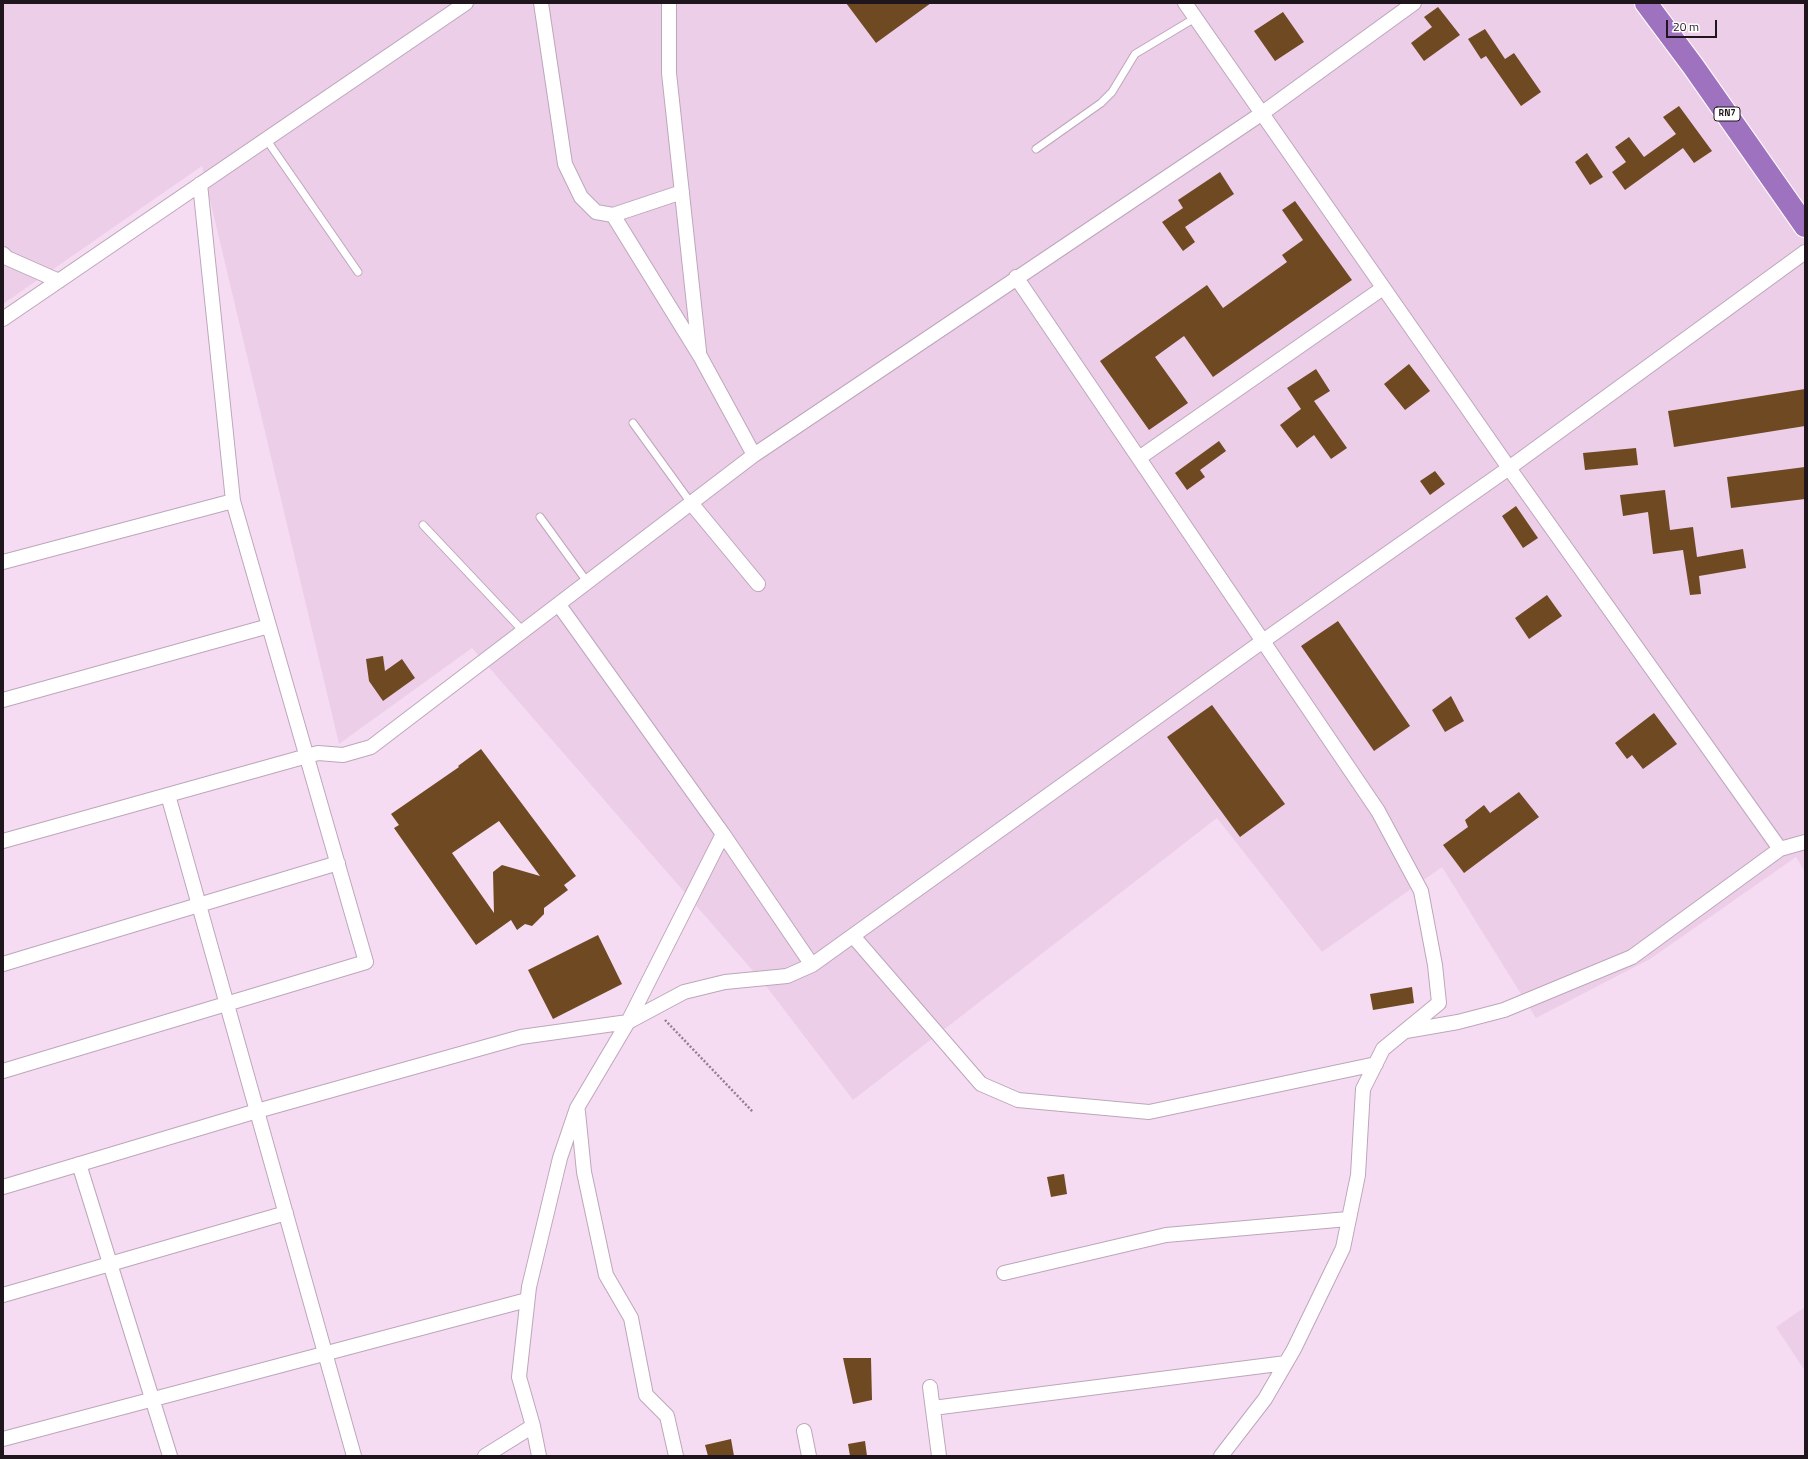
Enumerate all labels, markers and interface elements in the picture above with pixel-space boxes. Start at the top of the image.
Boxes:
scale bar [1668,12,1719,38]
text: 20 m [1673,17,1699,36]
road number: RN7 [1714,107,1740,121]

